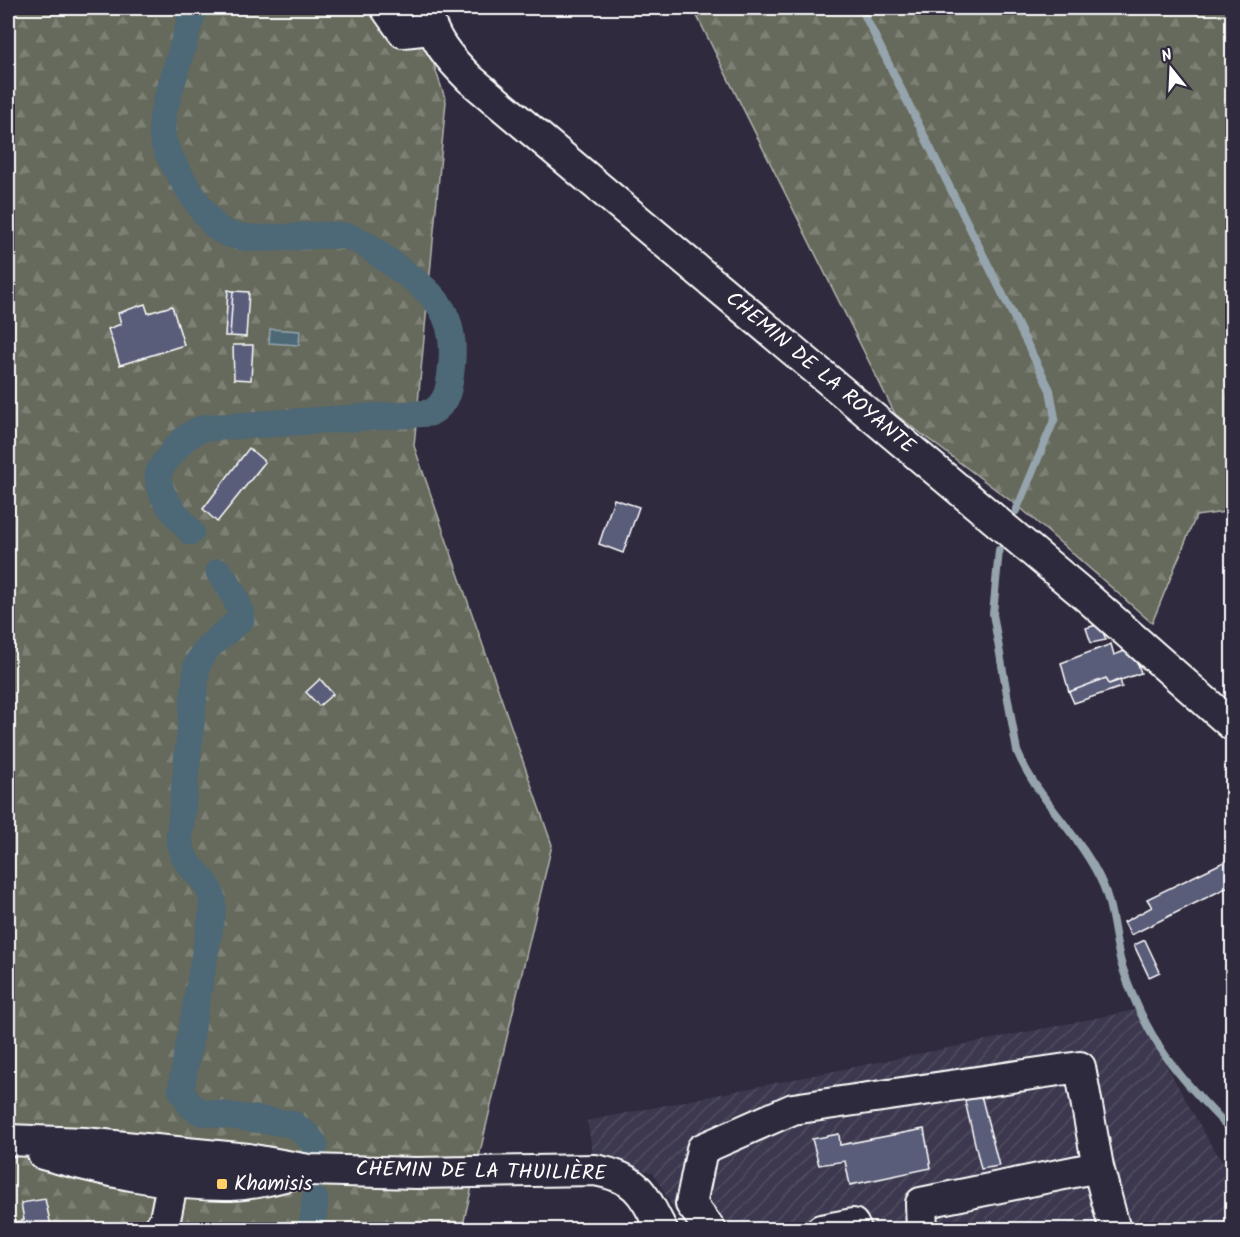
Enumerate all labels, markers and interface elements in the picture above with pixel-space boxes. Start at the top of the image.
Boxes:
north arrow [1141,39,1201,99]
text: N [1158,43,1175,70]
street label: CHEMIN DE LA ROYANTE [718,283,923,463]
street label: CHEMIN DE LA THUILIÈRE [355,1153,607,1191]
place label: Khamisis [234,1168,312,1201]
marker: Khamisis [215,1177,229,1191]

